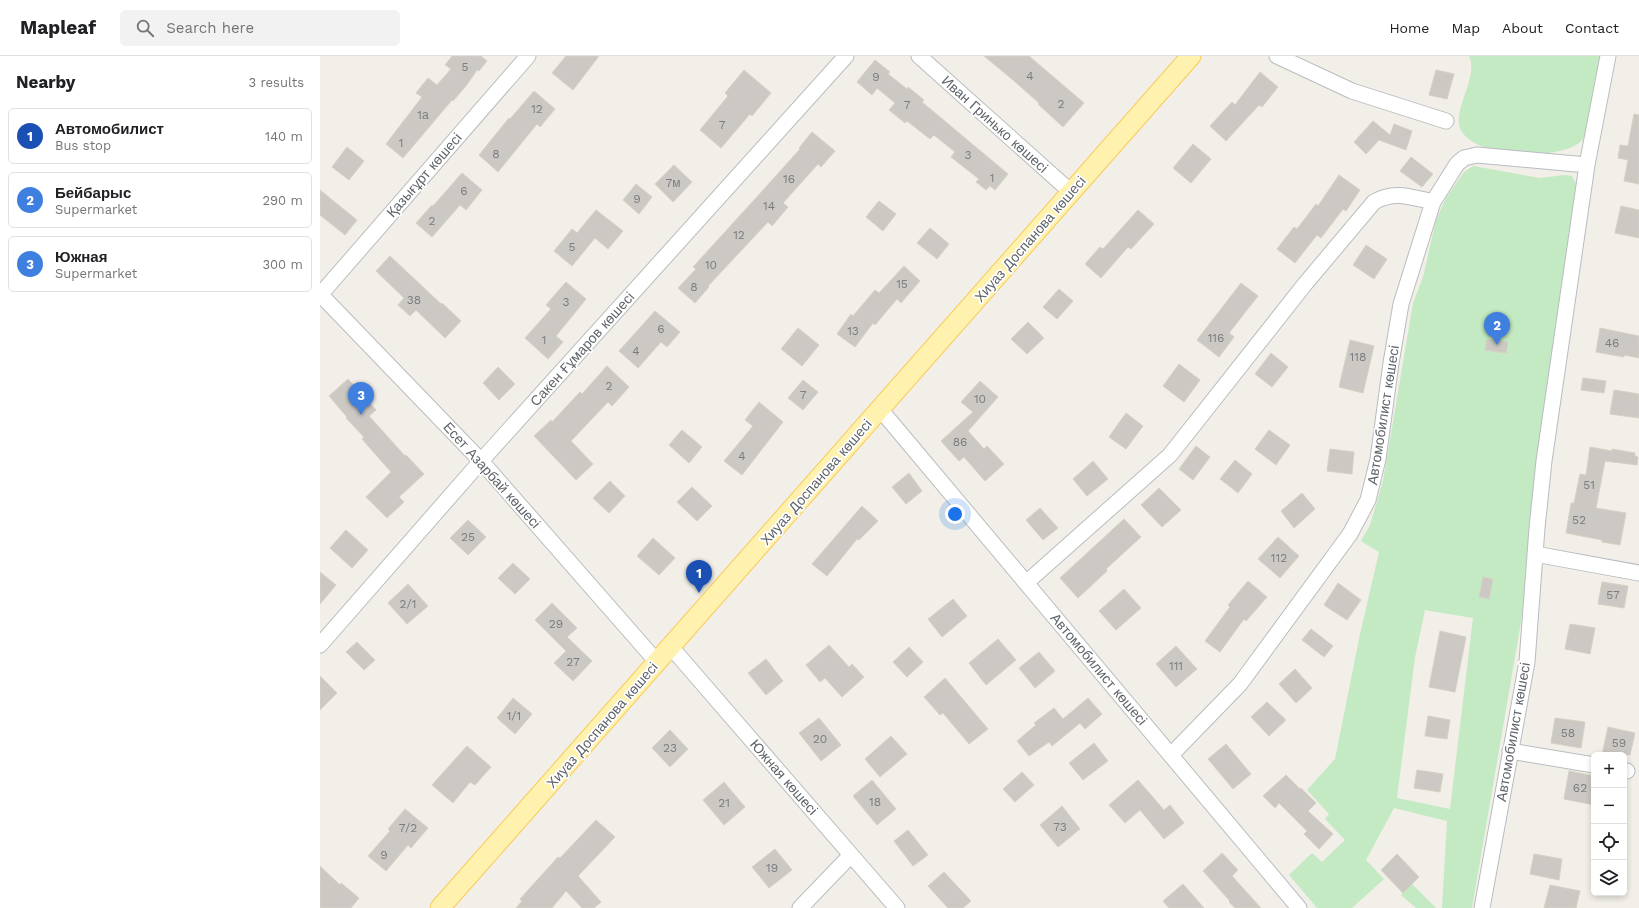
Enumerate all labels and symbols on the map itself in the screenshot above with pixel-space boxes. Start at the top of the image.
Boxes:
house number: 5 [462,60,469,74]
house number: 4 [1026,69,1034,83]
house number: 9 [872,70,880,84]
street label: Иван Гринько көшесі [939,72,1051,176]
house number: 2 [1058,97,1065,111]
house number: 7 [904,98,911,112]
house number: 12 [531,102,543,116]
house number: 1а [417,108,429,122]
house number: 7 [719,118,726,132]
street label: Қазығұрт көшесі [383,130,465,220]
house number: 1 [399,136,403,150]
house number: 8 [492,147,500,161]
house number: 3 [965,148,972,162]
house number: 1 [990,171,994,185]
house number: 16 [783,172,795,186]
street label: Хиуаз Доспанова көшесі [971,173,1089,305]
house number: 7м [666,176,680,190]
house number: 6 [460,184,468,198]
house number: 9 [633,192,641,206]
house number: 14 [763,199,775,213]
house number: 2 [429,214,436,228]
house number: 12 [733,228,745,242]
house number: 5 [569,240,576,254]
house number: 10 [705,258,717,272]
house number: 15 [896,277,908,291]
house number: 8 [690,280,698,294]
street label: Сакен Ғұмаров көшесі [527,289,637,409]
house number: 38 [407,293,421,307]
house number: 3 [563,295,570,309]
pin: 2 [1484,312,1510,345]
house number: 6 [657,322,665,336]
house number: 13 [847,324,859,338]
house number: 116 [1208,331,1224,345]
house number: 1 [542,333,546,347]
house number: 46 [1605,336,1619,350]
house number: 4 [632,344,640,358]
street label: Автомобилист көшесі [1364,344,1402,486]
house number: 118 [1350,350,1366,364]
house number: 2 [606,379,613,393]
pin: 3 [348,382,374,415]
house number: 7 [800,388,807,402]
house number: 10 [974,392,986,406]
street label: Хиуаз Доспанова көшесі [757,416,875,548]
street label: Есет Азарбай көшесі [440,419,544,531]
house number: 86 [953,435,967,449]
house number: 4 [738,449,746,463]
house number: 51 [1583,478,1595,492]
your location [945,504,965,524]
house number: 52 [1572,513,1586,527]
house number: 25 [461,530,475,544]
house number: 112 [1271,551,1287,565]
pin: 1 [686,560,712,593]
house number: 57 [1606,588,1620,602]
house number: 2/1 [400,597,416,611]
street label: Автомобилист көшесі [1048,610,1150,728]
house number: 29 [549,617,563,631]
house number: 27 [566,655,580,669]
street label: Хиуаз Доспанова көшесі [543,659,661,791]
house number: 111 [1169,659,1183,673]
street label: Автомобилист көшесі [1493,661,1533,803]
house number: 1/1 [507,709,521,723]
house number: 58 [1561,726,1575,740]
house number: 20 [813,732,827,746]
street label: Южная көшесі [747,736,821,818]
house number: 59 [1612,736,1626,750]
house number: 23 [663,741,677,755]
house number: 62 [1573,781,1587,795]
house number: 18 [869,795,881,809]
house number: 21 [718,796,730,810]
house number: 73 [1053,820,1067,834]
house number: 7/2 [399,821,417,835]
house number: 9 [380,848,388,862]
house number: 19 [766,861,778,875]

